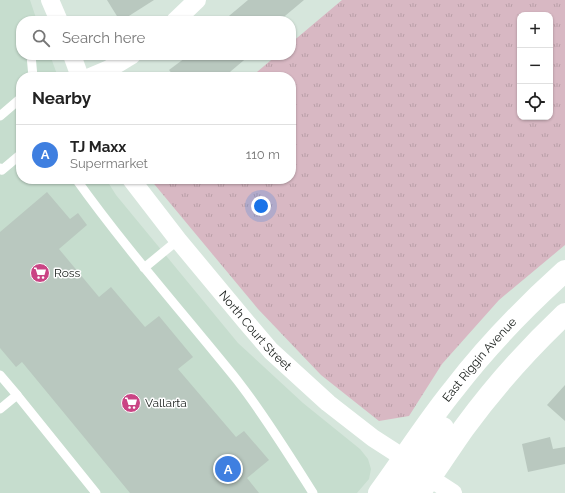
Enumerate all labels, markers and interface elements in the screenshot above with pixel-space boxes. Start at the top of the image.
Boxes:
map controls [517,12,553,120]
button: + [517,12,553,48]
search box [16,16,296,60]
icon: search [30,27,52,49]
text: Search here [62,29,145,47]
button: − [517,48,553,84]
button: locate [517,84,553,120]
text: Nearby [32,88,91,108]
text: TJ Maxx [70,138,126,156]
text: A [41,147,49,162]
text: 110 m [246,147,280,162]
text: Supermarket [70,156,148,171]
your location [251,196,271,216]
supermarket icon: Ross [29,262,51,284]
place label: Ross [54,266,81,280]
street label: North Court Street [216,288,294,373]
street label: East Riggin Avenue [439,315,519,405]
supermarket icon: Vallarta [120,392,142,414]
place label: Vallarta [145,396,187,410]
pin: A [215,454,241,484]

